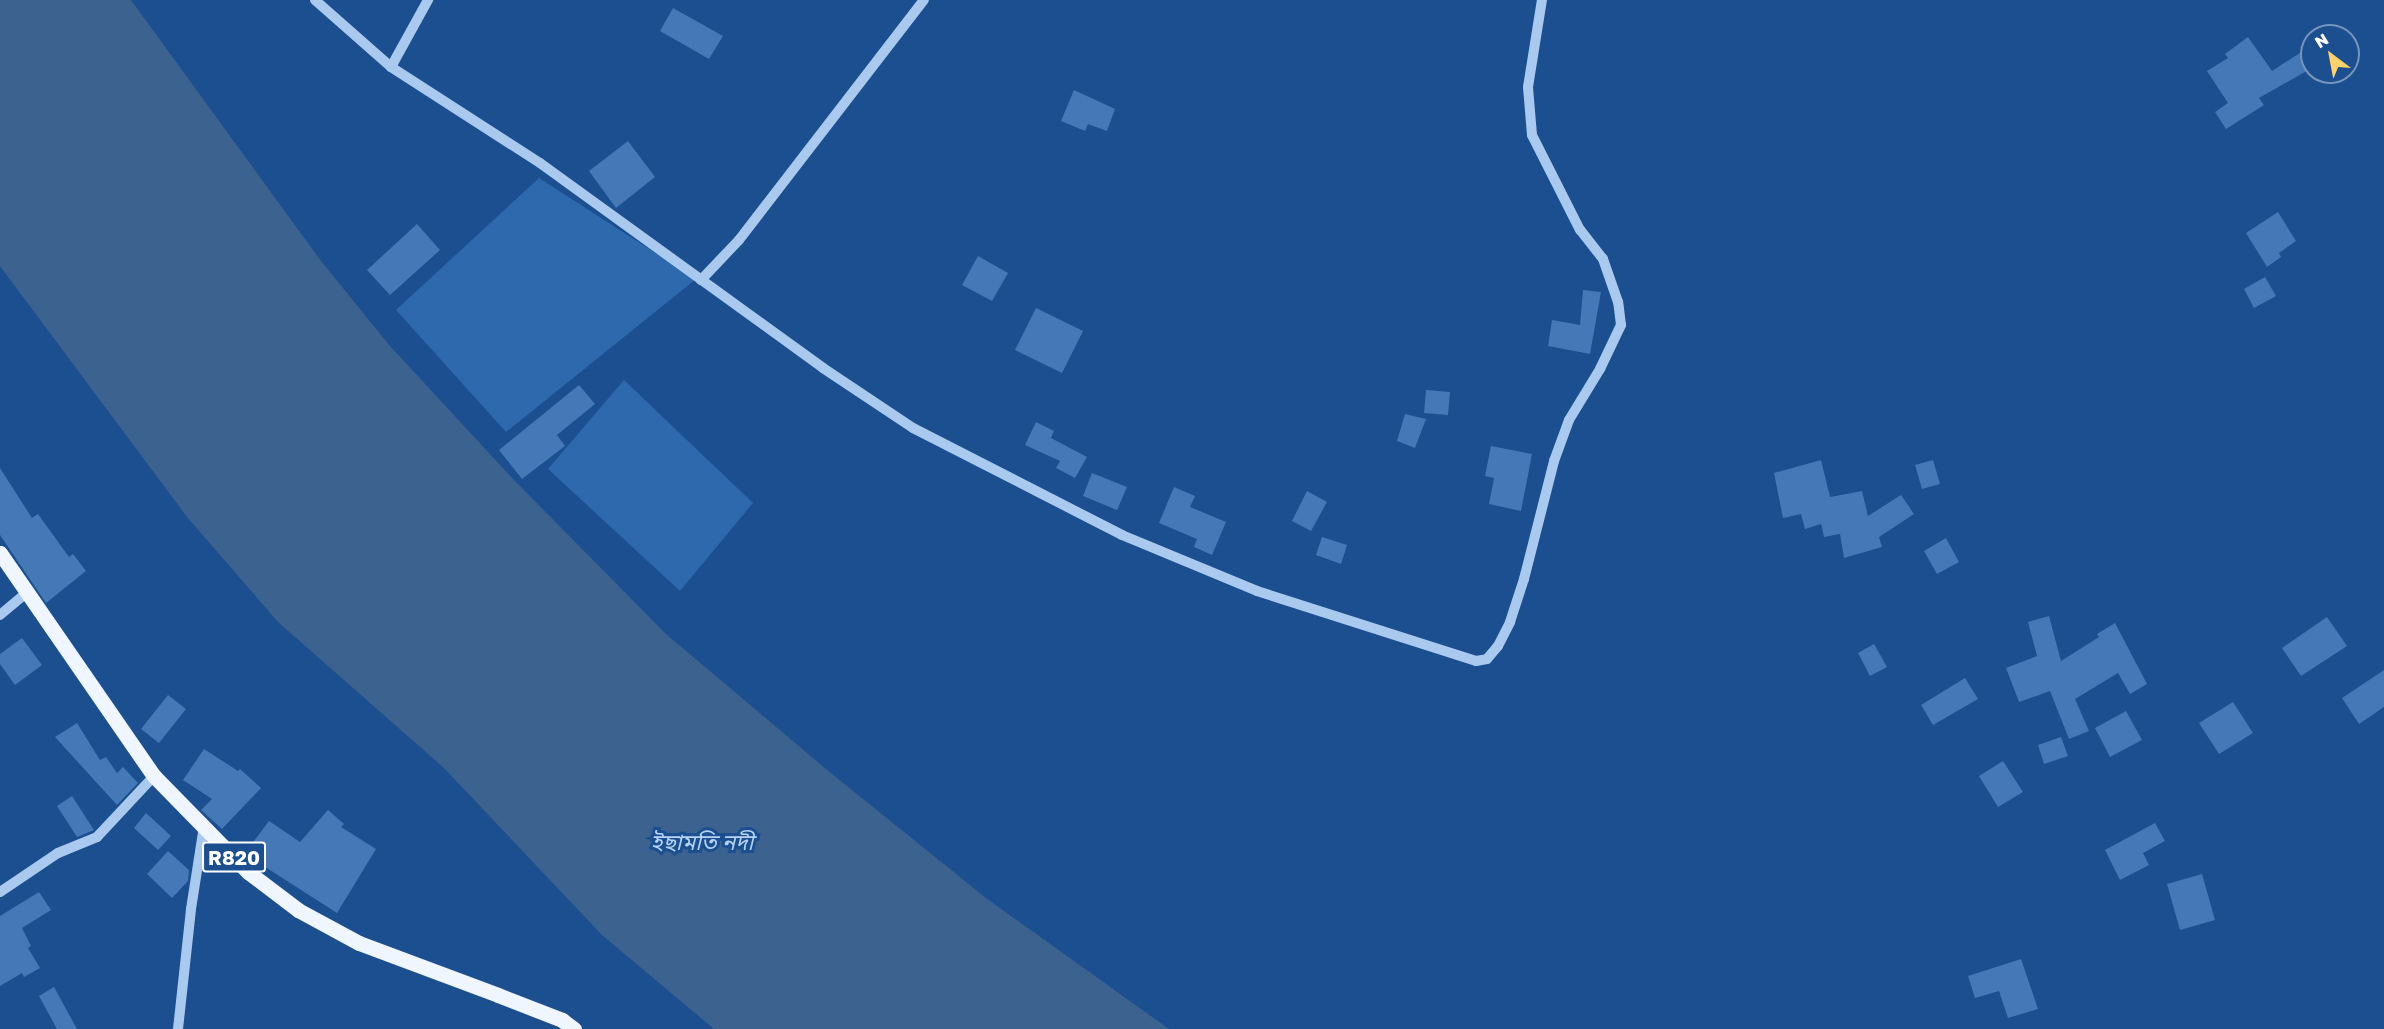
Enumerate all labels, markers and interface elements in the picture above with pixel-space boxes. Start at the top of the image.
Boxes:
north arrow [2300,24,2360,84]
text: N [2311,29,2332,52]
water label: ইছামতি নদী [651,829,753,855]
road number: R820 [201,840,267,874]

